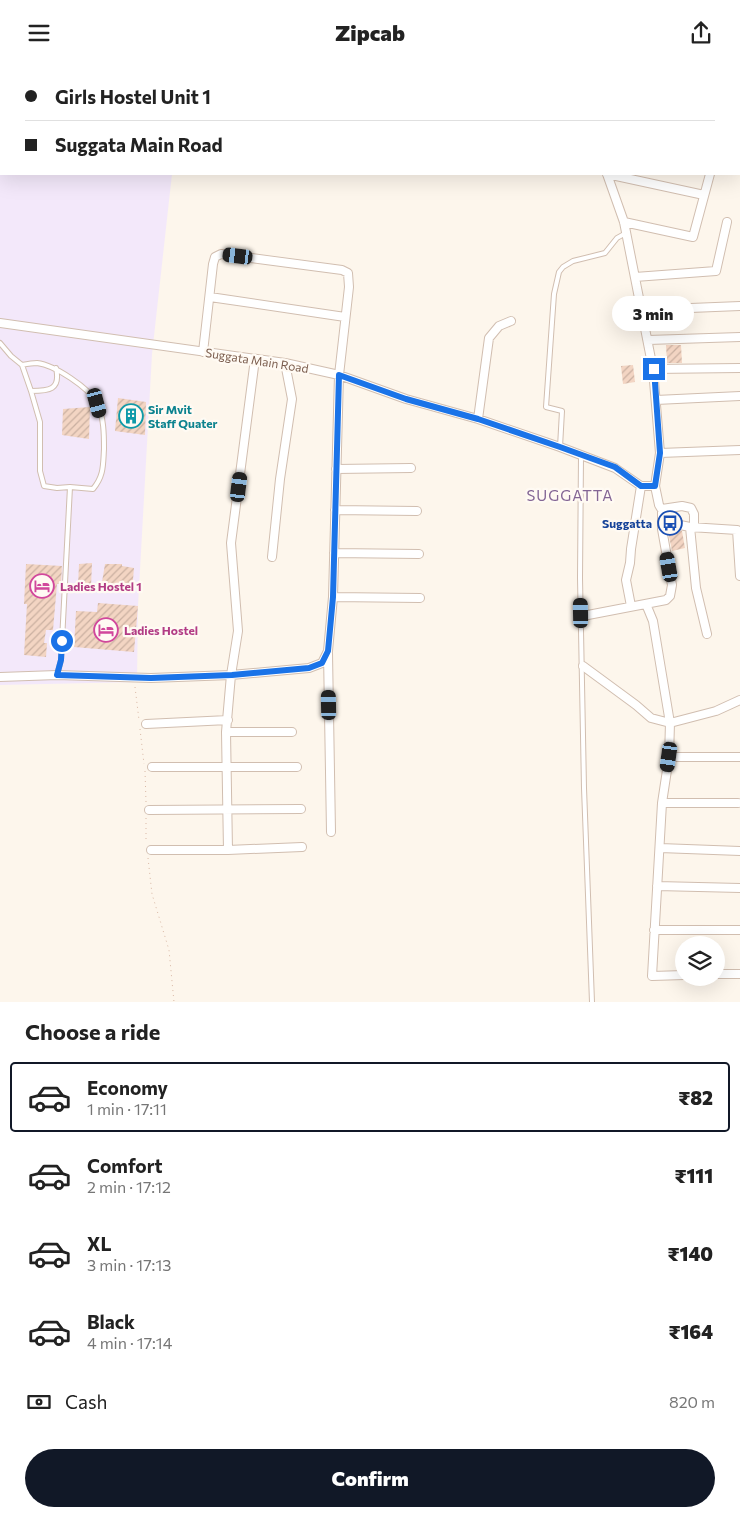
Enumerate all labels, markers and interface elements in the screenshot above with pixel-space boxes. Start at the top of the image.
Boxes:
icon: menu [25,19,53,47]
text: Zipcab [335,19,405,46]
icon: share [687,19,715,47]
text: Girls Hostel Unit 1 [55,85,211,108]
text: Suggata Main Road [55,133,223,156]
car [222,247,253,265]
callout: 3 min [613,297,695,331]
text: 3 min [633,304,673,323]
street label: Suggata Main Road [204,345,310,375]
route end [643,358,665,380]
car [85,387,108,419]
place label: Sir Mvit Staff Quater [148,402,218,430]
building icon: Sir Mvit Staff Quater [118,403,144,429]
car [229,471,248,503]
district label: SUGGATTA [526,486,614,504]
bus stop icon: Suggatta [657,510,683,536]
place label: Suggatta [602,516,652,530]
car [659,551,678,583]
hotel icon: Ladies Hostel 1 [29,573,55,599]
place label: Ladies Hostel 1 [60,579,142,593]
car [573,598,588,628]
hotel icon: Ladies Hostel [93,617,119,643]
place label: Ladies Hostel [124,623,198,637]
route start [51,630,73,652]
car [321,690,336,720]
car [659,741,678,773]
map controls [675,936,725,986]
button: layers [675,936,725,986]
text: Choose a ride [25,1018,160,1045]
icon: car [27,1075,72,1120]
text: Economy [87,1076,168,1099]
text: ₹82 [678,1086,713,1109]
text: 1 min · 17:11 [87,1099,167,1118]
icon: car [27,1153,72,1198]
text: Comfort [87,1154,163,1177]
text: ₹111 [674,1164,713,1187]
text: 2 min · 17:12 [87,1177,171,1196]
icon: car [27,1231,72,1276]
text: XL [87,1232,112,1255]
text: ₹140 [668,1242,713,1265]
text: 3 min · 17:13 [87,1255,171,1274]
icon: car [27,1309,72,1354]
text: Black [87,1310,135,1333]
text: ₹164 [668,1320,713,1343]
text: 4 min · 17:14 [87,1333,172,1352]
icon: cash [25,1388,53,1416]
text: Cash [65,1390,107,1413]
text: 820 m [669,1392,715,1411]
button: Confirm [25,1449,715,1507]

